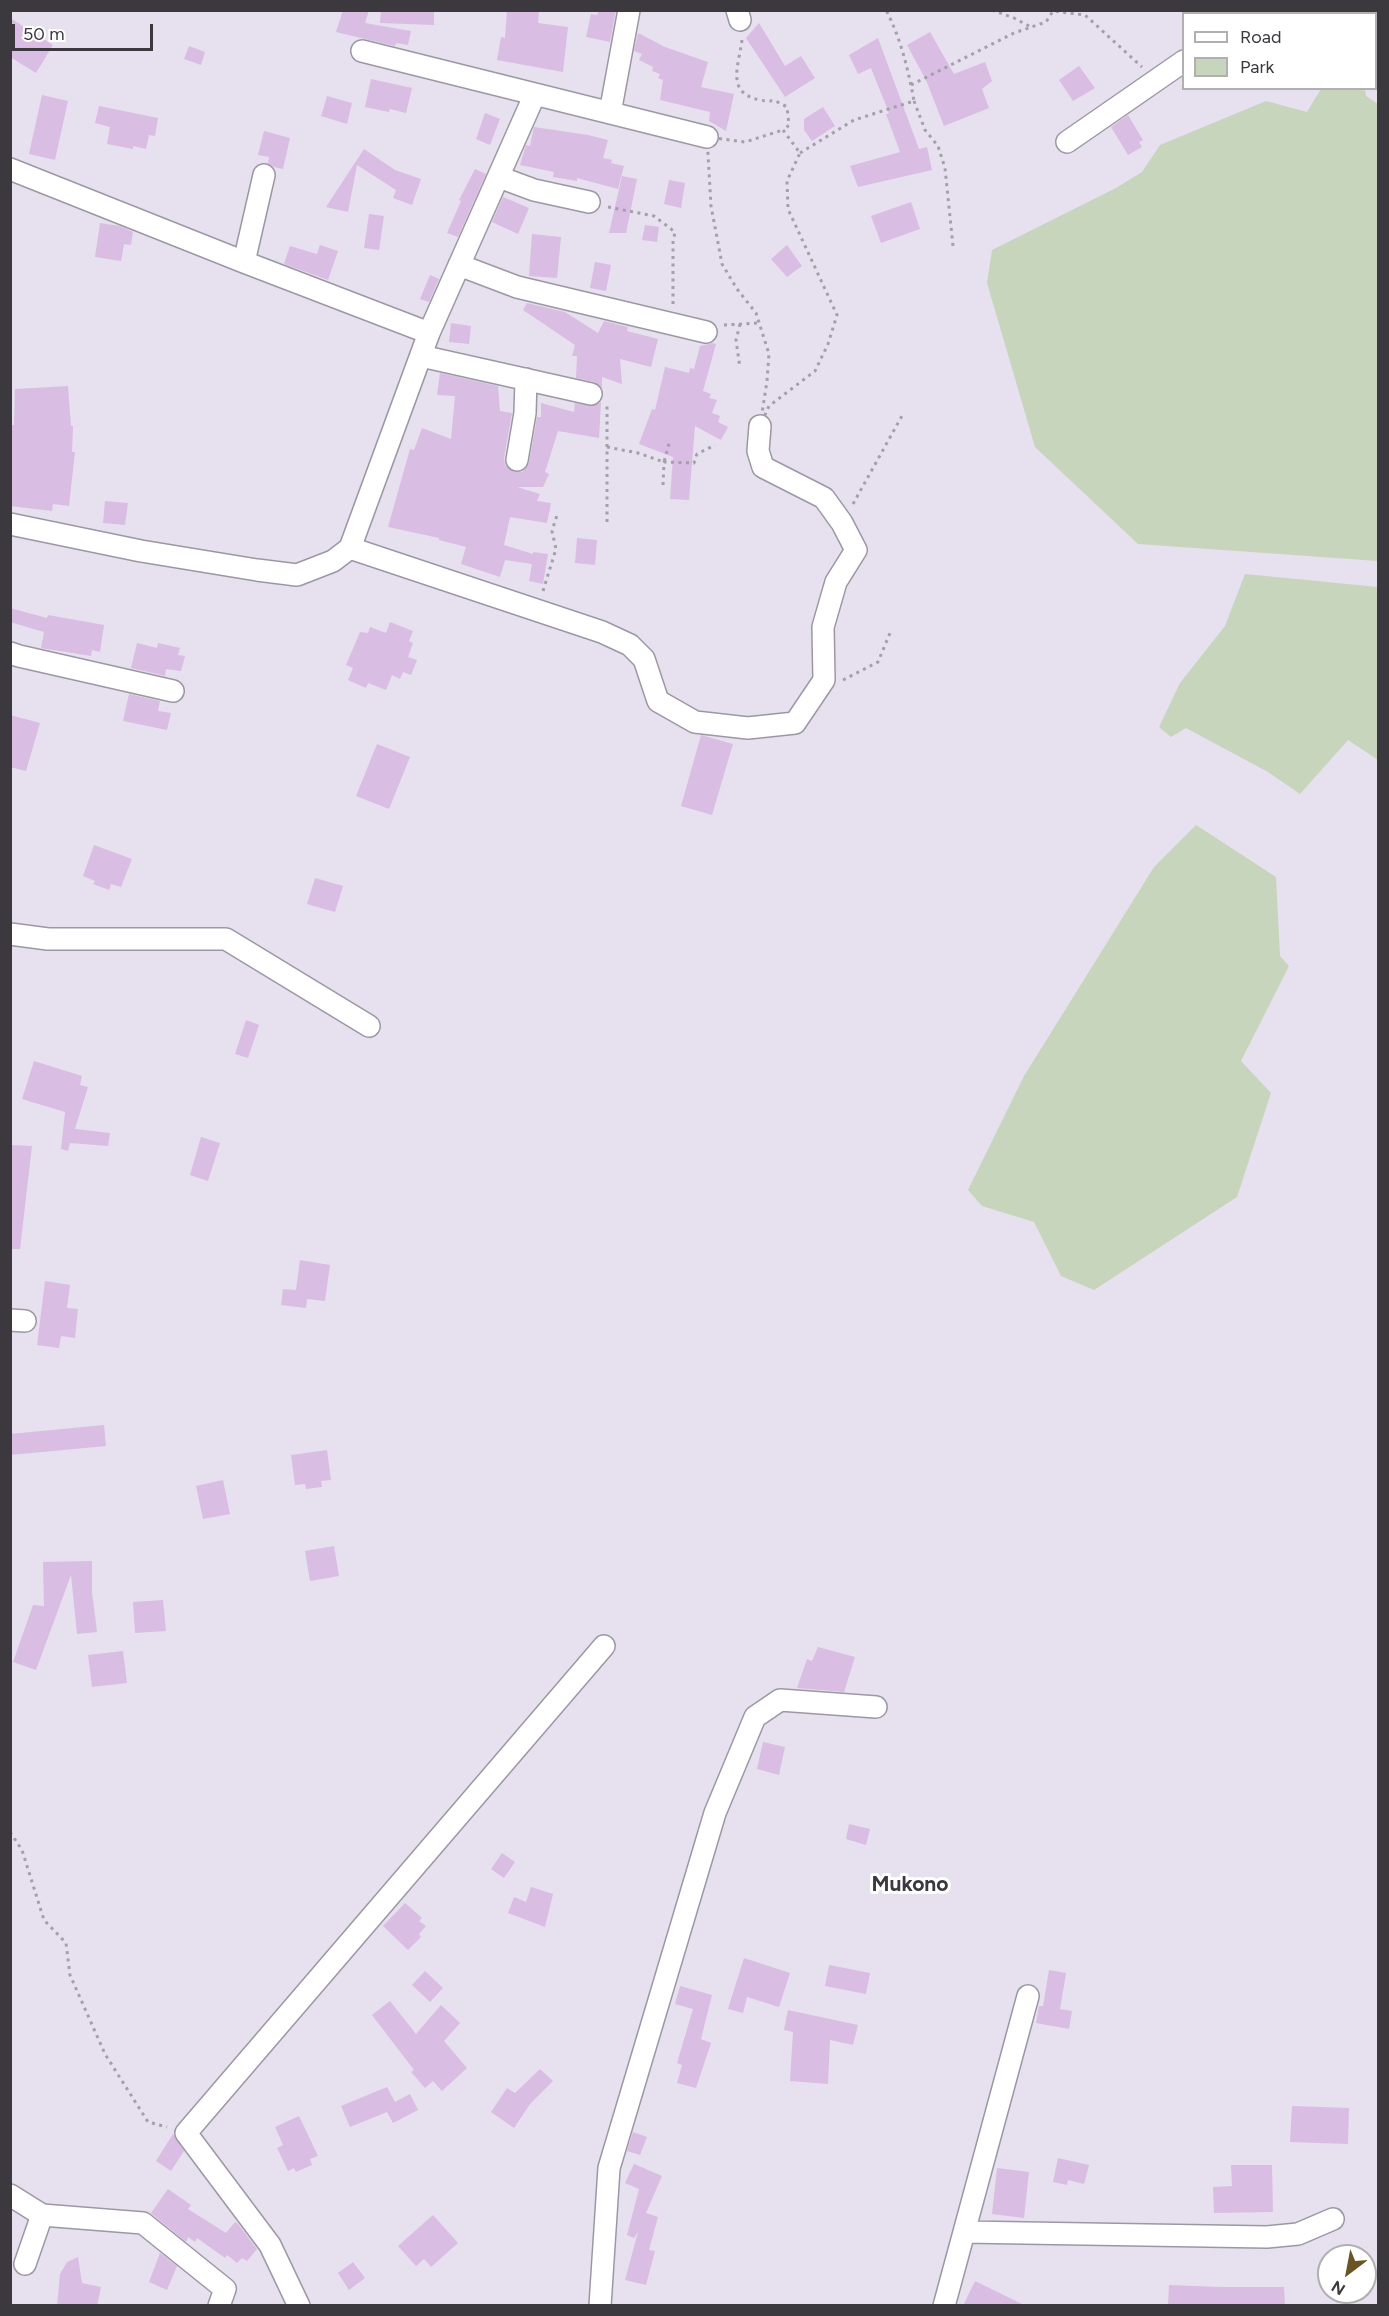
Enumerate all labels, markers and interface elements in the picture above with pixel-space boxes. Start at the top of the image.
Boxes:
scale bar [15,12,156,50]
legend [1182,12,1377,90]
text: 50 m [23,23,65,45]
text: Road [1240,26,1281,48]
text: Park [1240,56,1274,78]
district label: Mukono [871,1872,949,1898]
north arrow [1317,2244,1377,2304]
text: N [1328,2277,1349,2299]

